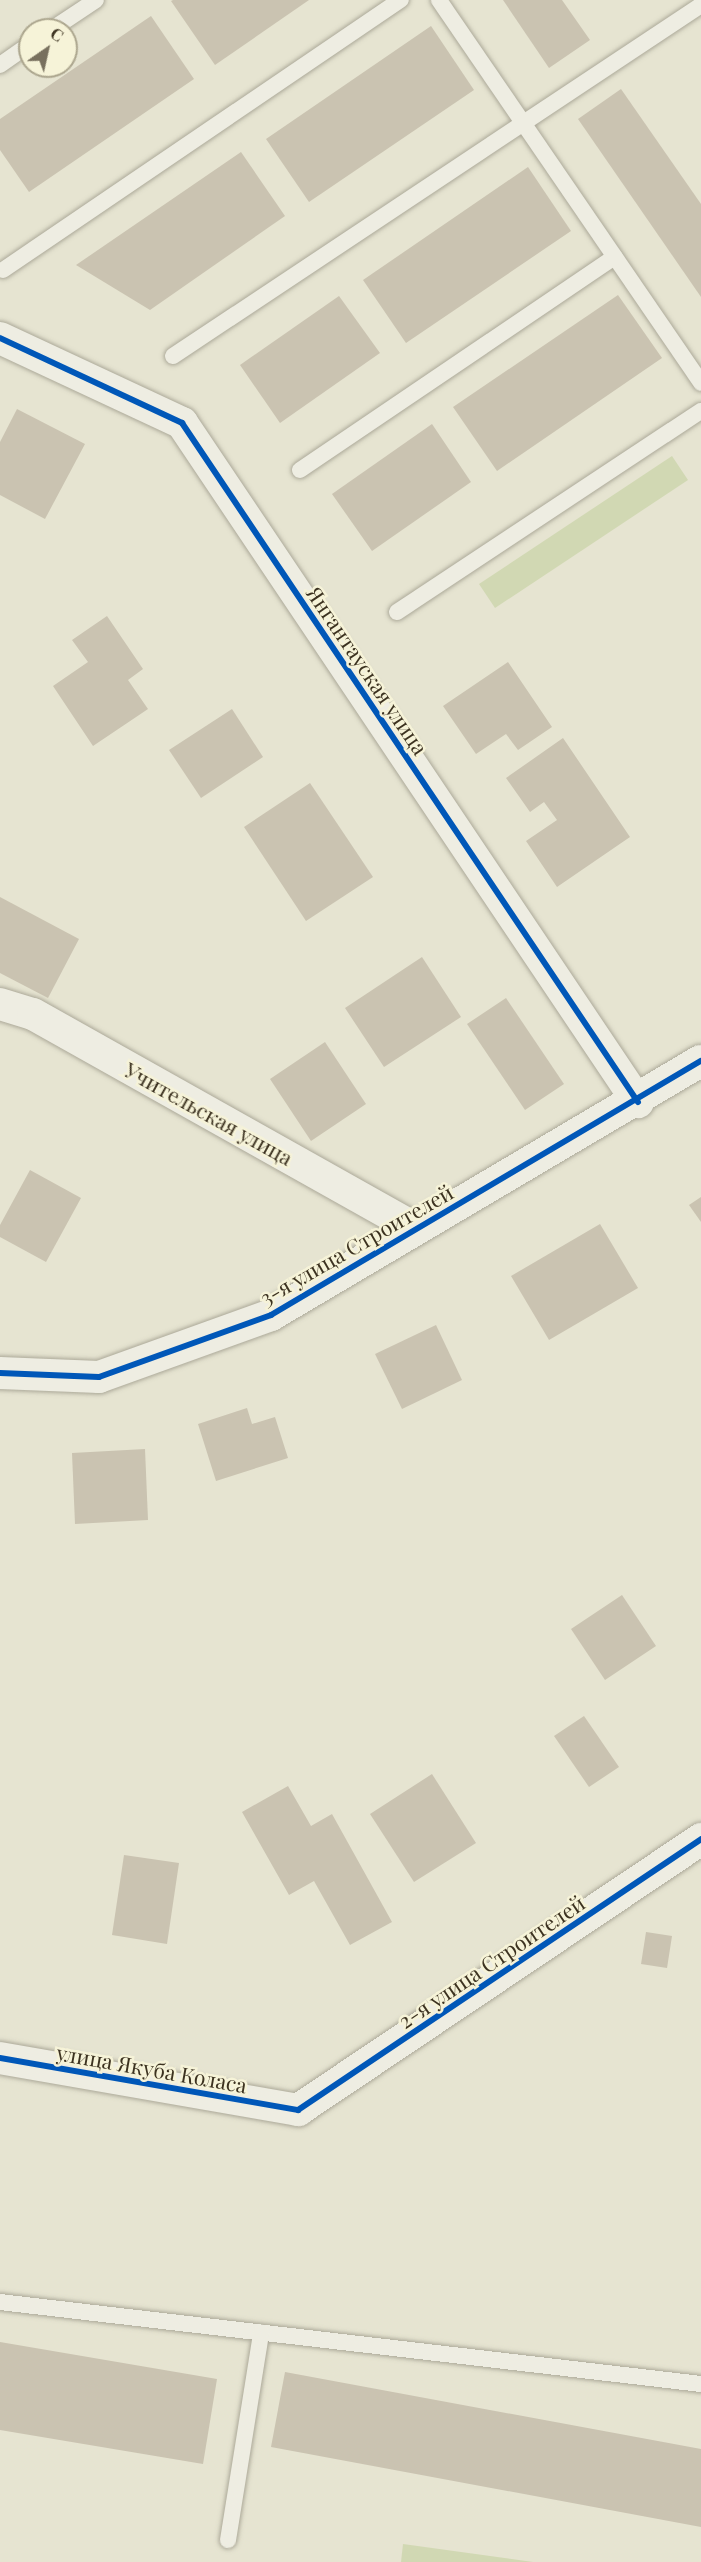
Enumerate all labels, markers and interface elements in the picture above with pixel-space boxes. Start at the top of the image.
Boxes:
north arrow [18,18,78,78]
text: С [47,22,68,46]
street label: Янгантауская улица [302,581,434,759]
street label: Учительская улица [120,1056,298,1170]
street label: 3-я улица Строителей [255,1178,457,1310]
street label: 2-я улица Строителей [393,1889,589,2033]
street label: улица Якуба Коласа [55,2039,249,2097]

